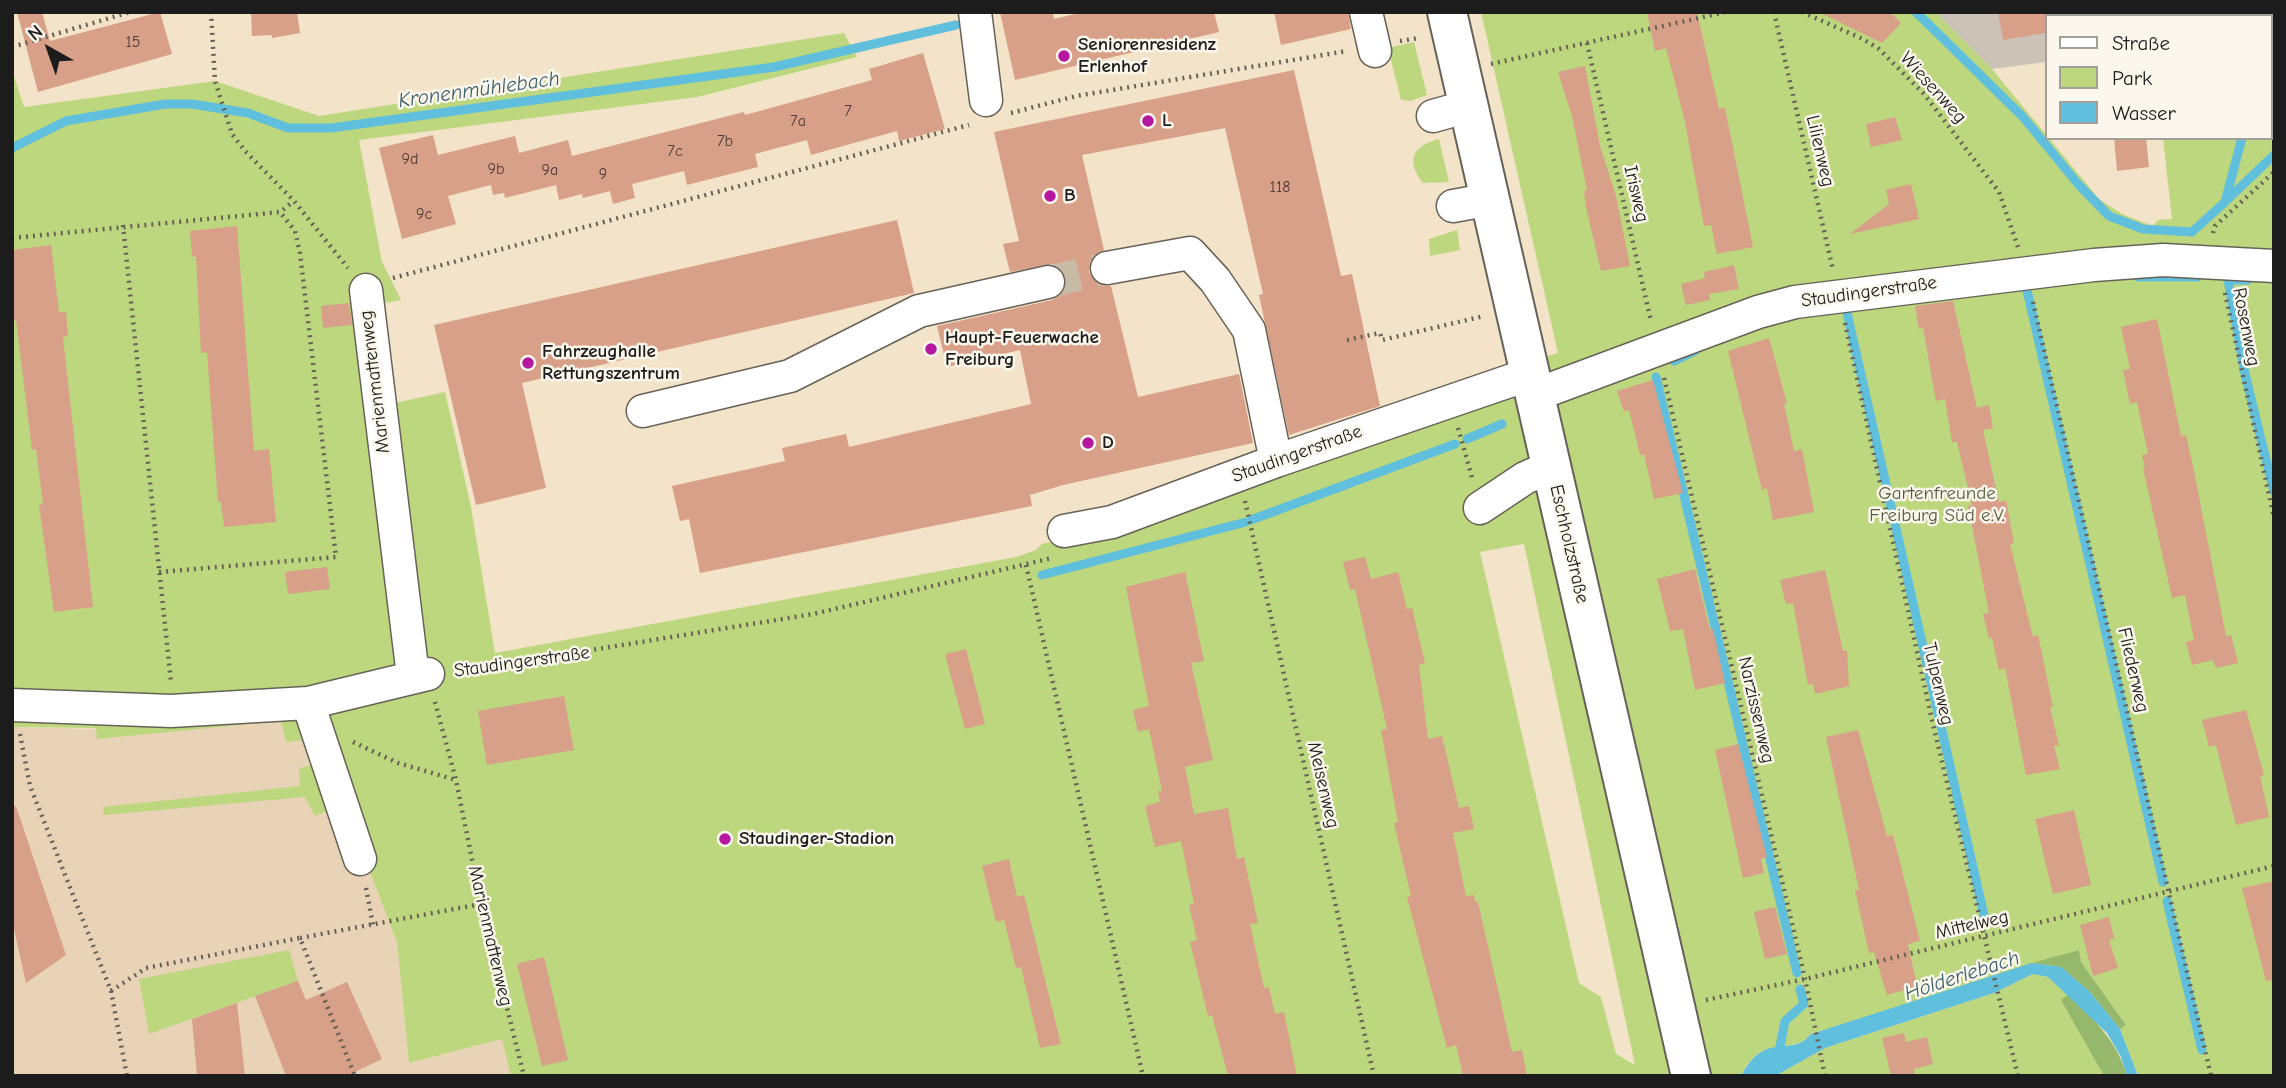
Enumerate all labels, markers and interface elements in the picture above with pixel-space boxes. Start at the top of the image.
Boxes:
north arrow [14,14,84,84]
legend [2044,14,2272,140]
text: N [24,21,47,45]
text: Straße [2112,31,2170,55]
house number: 15 [125,32,141,52]
place label: Seniorenresidenz Erlenhof [1078,34,1216,78]
street label: Wiesenweg [1895,47,1971,129]
marker: Seniorenresidenz Erlenhof [1056,48,1072,64]
water label: Kronenmühlebach [397,66,561,114]
text: Park [2112,66,2152,90]
house number: 7 [844,101,852,121]
text: Wasser [2112,101,2176,125]
place label: L [1162,110,1172,132]
house number: 7a [790,111,806,131]
marker: L [1140,113,1156,129]
street label: Lilienweg [1801,113,1839,189]
house number: 7b [717,131,733,151]
house number: 7c [667,141,683,161]
house number: 9d [402,149,418,169]
house number: 9b [487,159,505,179]
house number: 9a [542,160,558,180]
street label: Irisweg [1618,163,1654,225]
house number: 9 [599,164,607,184]
house number: 118 [1270,177,1290,197]
place label: B [1064,185,1076,207]
marker: B [1042,188,1058,204]
house number: 9c [416,204,432,224]
street label: Staudingerstraße [1800,271,1938,313]
street label: Rosenweg [2227,286,2265,368]
street label: Marienmattenweg [355,309,395,455]
place label: Haupt-Feuerwache Freiburg [945,327,1099,371]
place label: Fahrzeughalle Rettungszentrum [542,341,680,385]
marker: Haupt-Feuerwache Freiburg [923,341,939,357]
marker: Fahrzeughalle Rettungszentrum [520,355,536,371]
street label: Staudingerstraße [1229,420,1365,488]
place label: D [1102,432,1114,454]
marker: D [1080,435,1096,451]
street label: Eschholzstraße [1544,482,1594,606]
park label: Gartenfreunde Freiburg Süd e.V. [1869,483,2005,527]
street label: Fliederweg [2112,625,2154,715]
street label: Tulpenweg [1917,640,1959,728]
street label: Staudingerstraße [453,641,591,683]
street label: Narzissenweg [1733,654,1779,766]
street label: Meisenweg [1302,739,1344,831]
place label: Staudinger-Stadion [739,828,894,850]
marker: Staudinger-Stadion [717,831,733,847]
street label: Marienmattenweg [463,863,517,1009]
street label: Mittelweg [1933,905,2011,945]
water label: Hölderlebach [1901,946,2023,1006]

